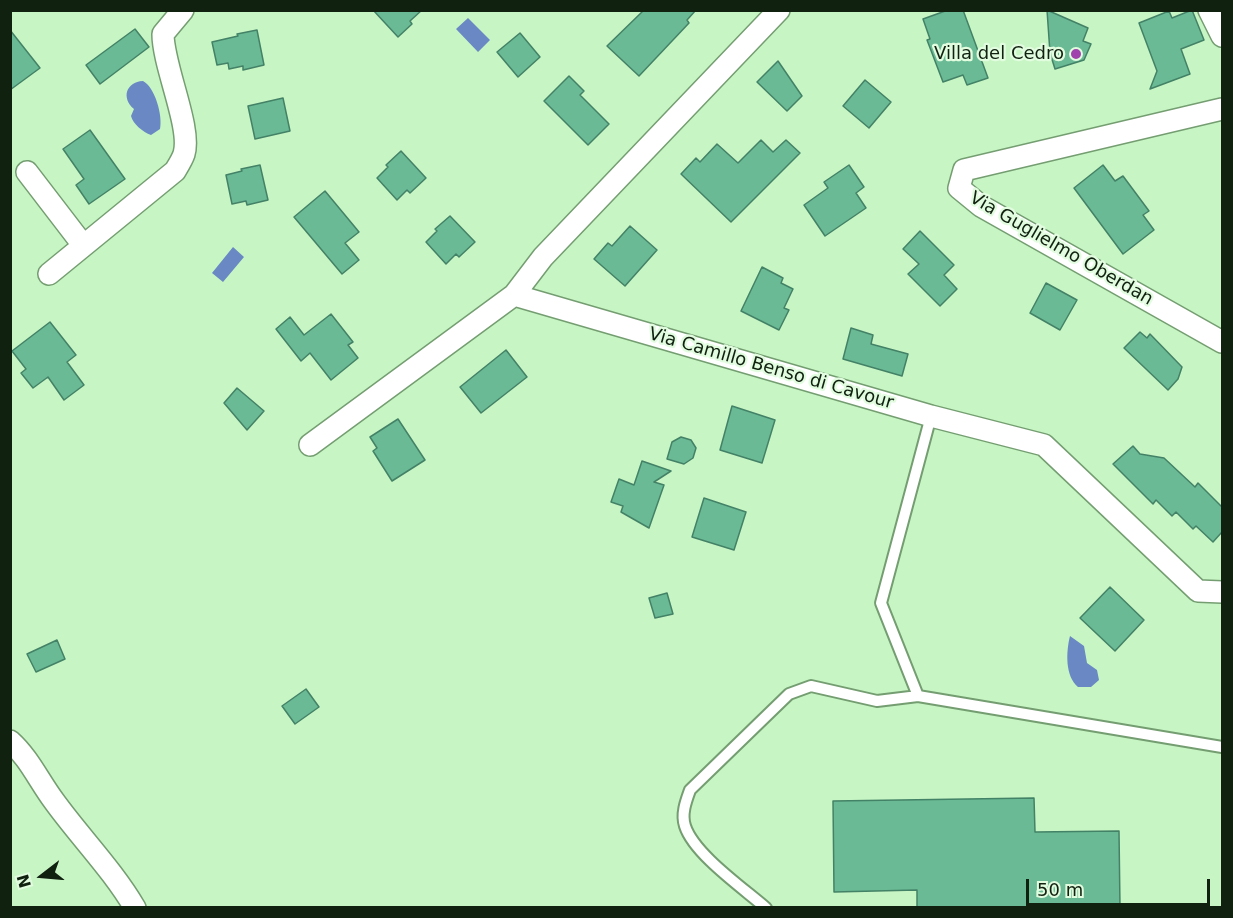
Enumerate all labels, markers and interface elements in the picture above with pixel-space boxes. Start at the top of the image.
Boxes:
place label: Villa del Cedro [934,43,1064,65]
marker: Villa del Cedro [1069,47,1083,61]
street label: Via Guglielmo Oberdan [965,188,1157,310]
street label: Via Camillo Benso di Cavour [646,324,896,414]
north arrow [12,846,72,906]
scale bar [1029,867,1214,905]
text: N [13,872,35,890]
text: 50 m [1037,879,1083,900]

